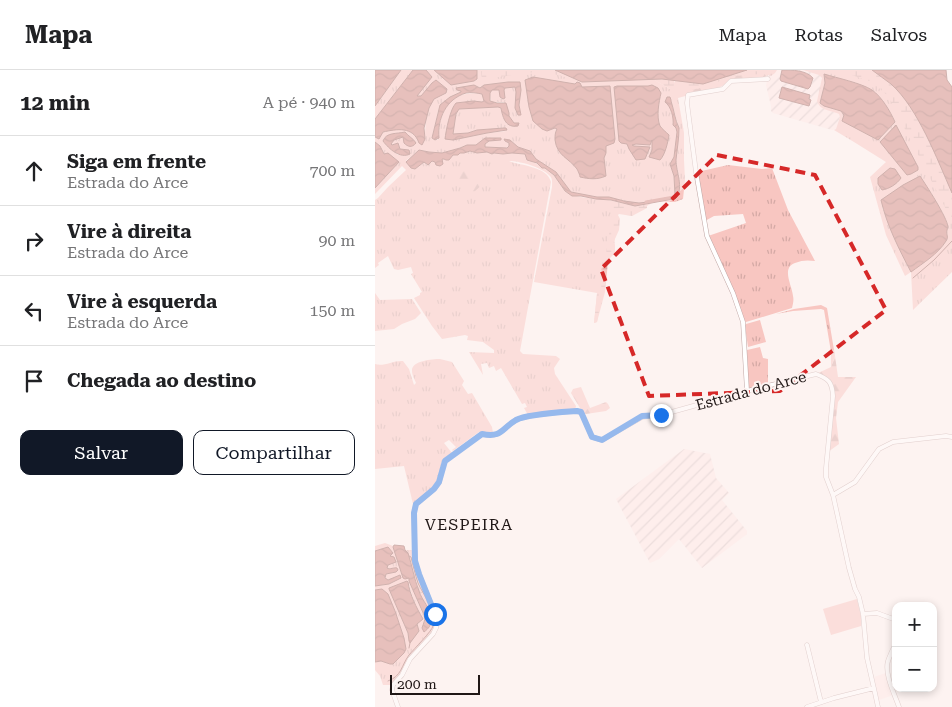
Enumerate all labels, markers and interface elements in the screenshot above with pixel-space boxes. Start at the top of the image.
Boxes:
text: Mapa [25,21,92,49]
text: Mapa [718,24,766,45]
text: Rotas [794,24,843,45]
text: Salvos [871,24,927,45]
text: 12 min [20,91,90,115]
text: A pé · 940 m [263,93,355,112]
text: Siga em frente [67,150,206,173]
icon: ahead [20,157,48,185]
text: 700 m [309,161,355,180]
text: Estrada do Arce [67,173,188,192]
text: Vire à direita [67,220,191,243]
icon: right [20,227,48,255]
text: 90 m [318,231,355,250]
text: Estrada do Arce [67,243,188,262]
text: Vire à esquerda [67,290,217,313]
icon: left [20,297,48,325]
text: 150 m [309,301,355,320]
text: Estrada do Arce [67,313,188,332]
icon: arrive [20,367,48,395]
street label: Estrada do Arce [694,368,808,414]
text: Chegada ao destino [67,369,256,392]
route end [650,404,673,427]
button: Salvar [20,430,183,475]
button: Compartilhar [193,430,355,475]
district label: VESPEIRA [425,515,513,534]
map controls [892,602,937,692]
button: + [892,602,937,647]
route start [424,603,447,626]
button: − [892,647,937,692]
scale bar [390,672,480,695]
text: 200 m [397,676,437,692]

